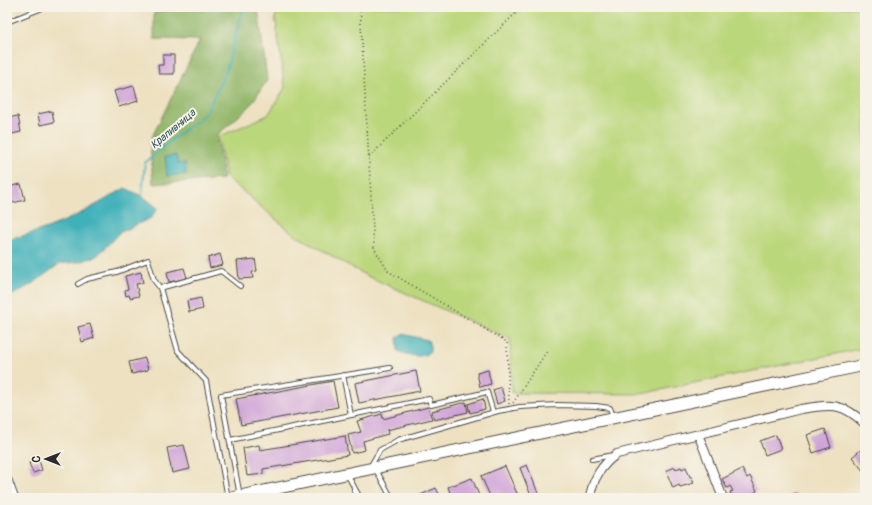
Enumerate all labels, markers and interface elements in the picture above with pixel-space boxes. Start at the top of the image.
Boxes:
water label: Крапивница [148,106,199,152]
north arrow [26,439,66,479]
text: С [30,455,43,462]

